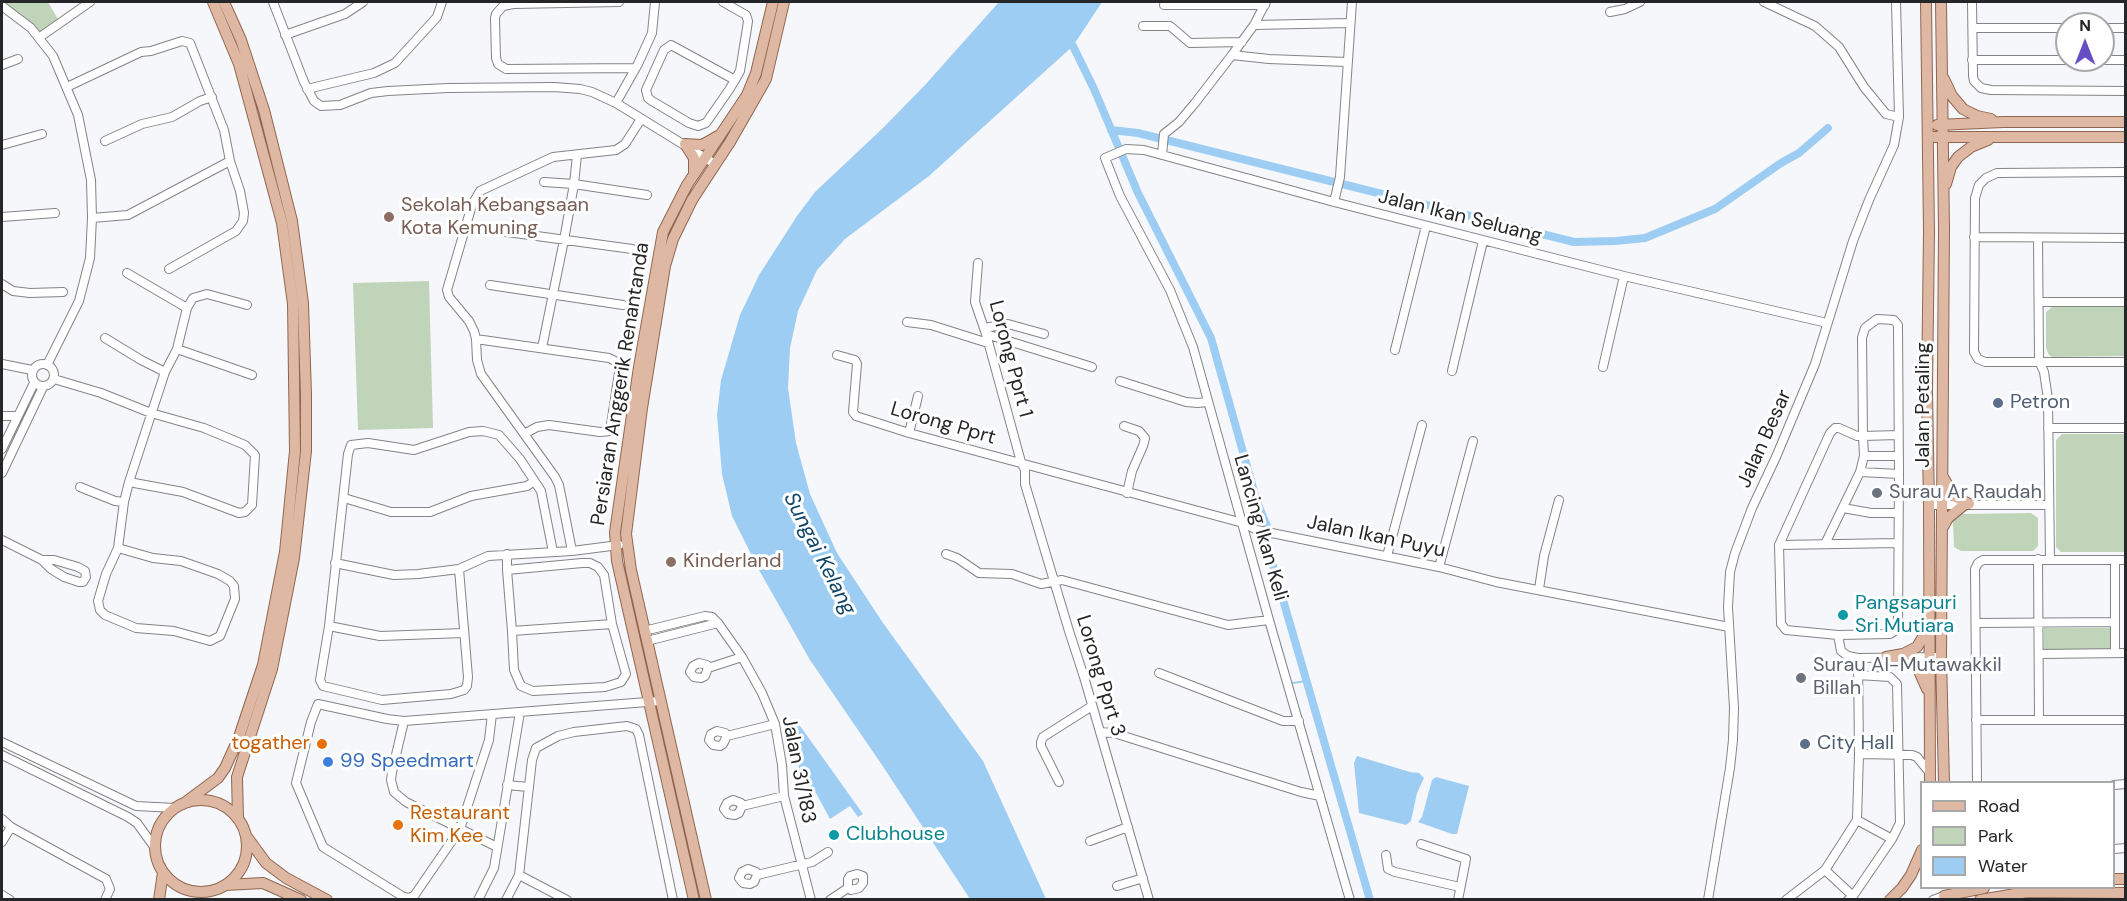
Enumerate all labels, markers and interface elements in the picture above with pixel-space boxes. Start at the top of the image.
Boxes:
north arrow [2055,12,2115,72]
text: N [2079,15,2091,36]
street label: Jalan Ikan Seluang [1376,185,1544,249]
place label: Sekolah Kebangsaan Kota Kemuning [401,194,589,241]
marker: Sekolah Kebangsaan Kota Kemuning [382,210,396,224]
street label: Persiaran Anggerik Renantanda [587,241,655,527]
street label: Lorong Pprt 1 [983,298,1037,420]
street label: Jalan Petaling [1912,342,1936,468]
street label: Jalan Besar [1733,386,1797,492]
place label: Petron [2010,391,2070,415]
marker: Petron [1991,396,2005,410]
street label: Lorong Pprt [888,398,998,450]
street label: Lancing Ikan Keli [1228,452,1292,604]
place label: Surau Ar Raudah [1889,481,2042,505]
marker: Surau Ar Raudah [1870,486,1884,500]
water label: Sungai Kelang [777,489,861,619]
street label: Jalan Ikan Puyu [1305,511,1447,563]
place label: Kinderland [683,550,782,574]
marker: Kinderland [664,555,678,569]
place label: Pangsapuri Sri Mutiara [1855,592,1957,639]
marker: Pangsapuri Sri Mutiara [1836,608,1850,622]
street label: Lorong Pprt 3 [1070,613,1130,739]
place label: Surau Al-Mutawakkil Billah [1813,654,2002,701]
marker: Surau Al-Mutawakkil Billah [1794,671,1808,685]
street label: Jalan 31/183 [776,714,820,826]
place label: togather [231,732,310,756]
place label: City Hall [1817,732,1894,756]
marker: togather [315,737,329,751]
marker: City Hall [1798,737,1812,751]
place label: 99 Speedmart [340,750,474,774]
marker: 99 Speedmart [321,755,335,769]
legend [1920,781,2115,889]
text: Road [1978,794,2020,818]
place label: Restaurant Kim Kee [410,802,510,849]
marker: Restaurant Kim Kee [391,818,405,832]
place label: Clubhouse [846,823,945,847]
text: Park [1978,824,2014,848]
marker: Clubhouse [827,828,841,842]
text: Water [1978,854,2028,878]

